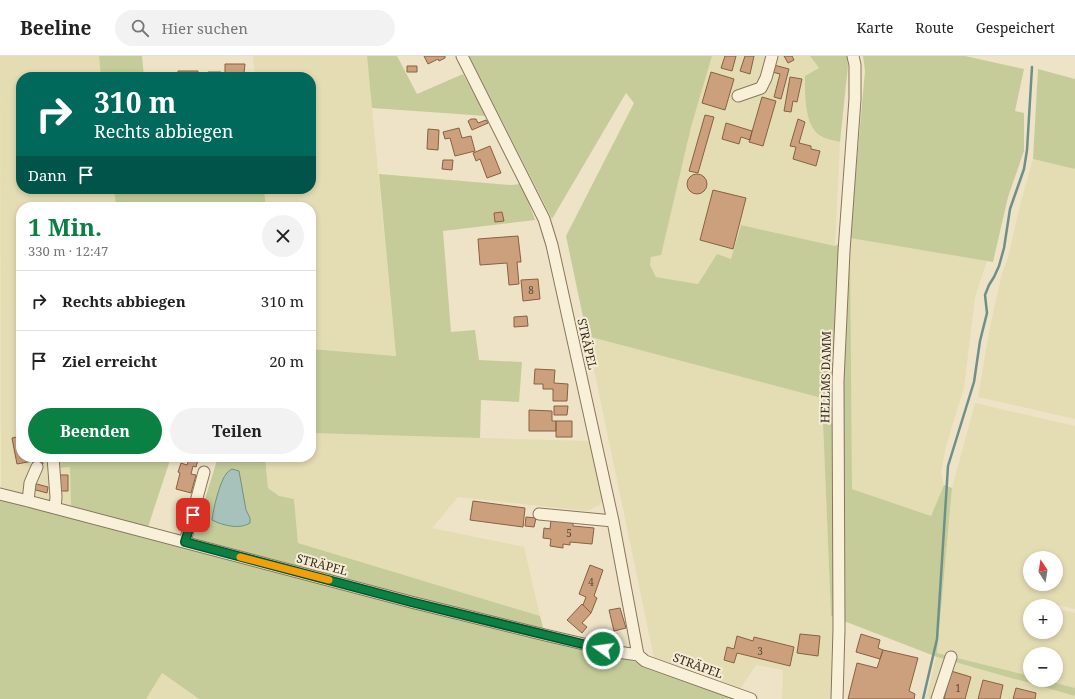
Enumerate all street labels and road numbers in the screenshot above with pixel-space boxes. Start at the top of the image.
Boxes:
street label: STRÄPEL [573,317,602,371]
street label: HELLMS DAMM [816,331,835,423]
street label: STRÄPEL [295,550,350,579]
street label: STRÄPEL [671,649,726,682]

